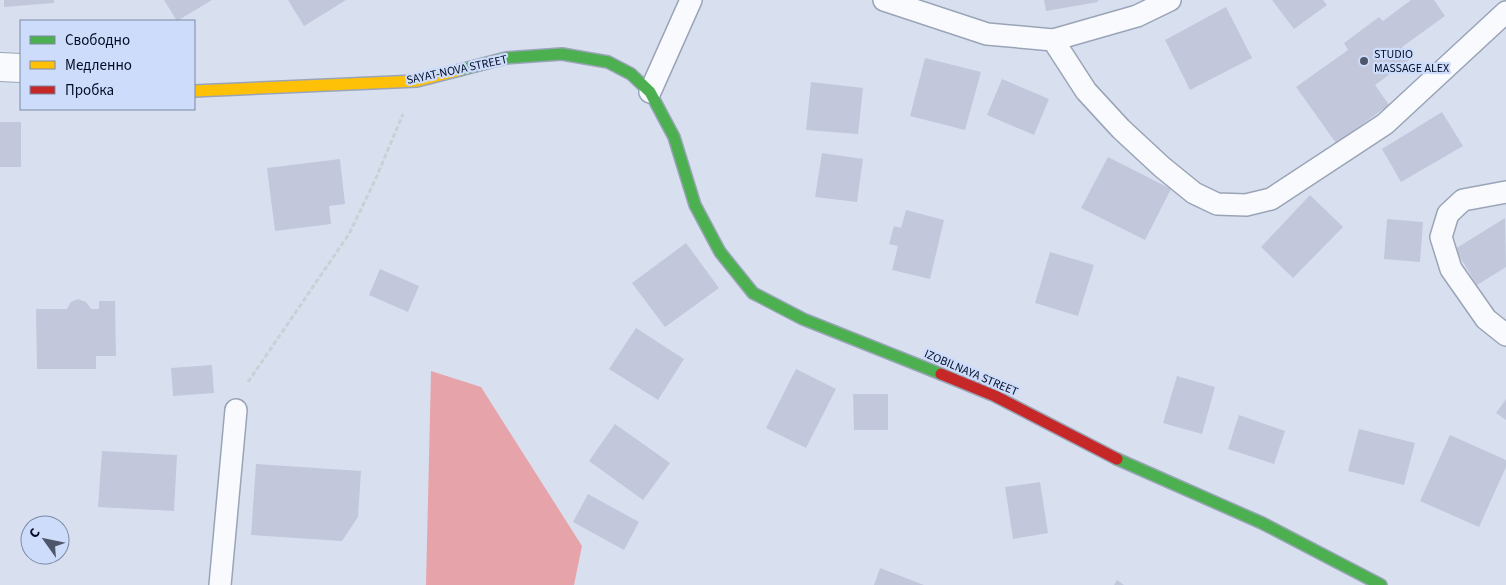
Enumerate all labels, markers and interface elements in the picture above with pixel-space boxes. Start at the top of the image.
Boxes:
legend [20,20,195,110]
text: Свободно [65,30,130,51]
place label: STUDIO MASSAGE ALEX [1374,46,1449,77]
street label: SAYAT-NOVA STREET [405,51,509,89]
text: Медленно [65,55,132,76]
marker: STUDIO MASSAGE ALEX [1358,55,1370,67]
text: Пробка [65,80,114,101]
street label: IZOBILNAYA STREET [921,346,1021,401]
north arrow [20,515,70,565]
text: С [24,525,46,542]

